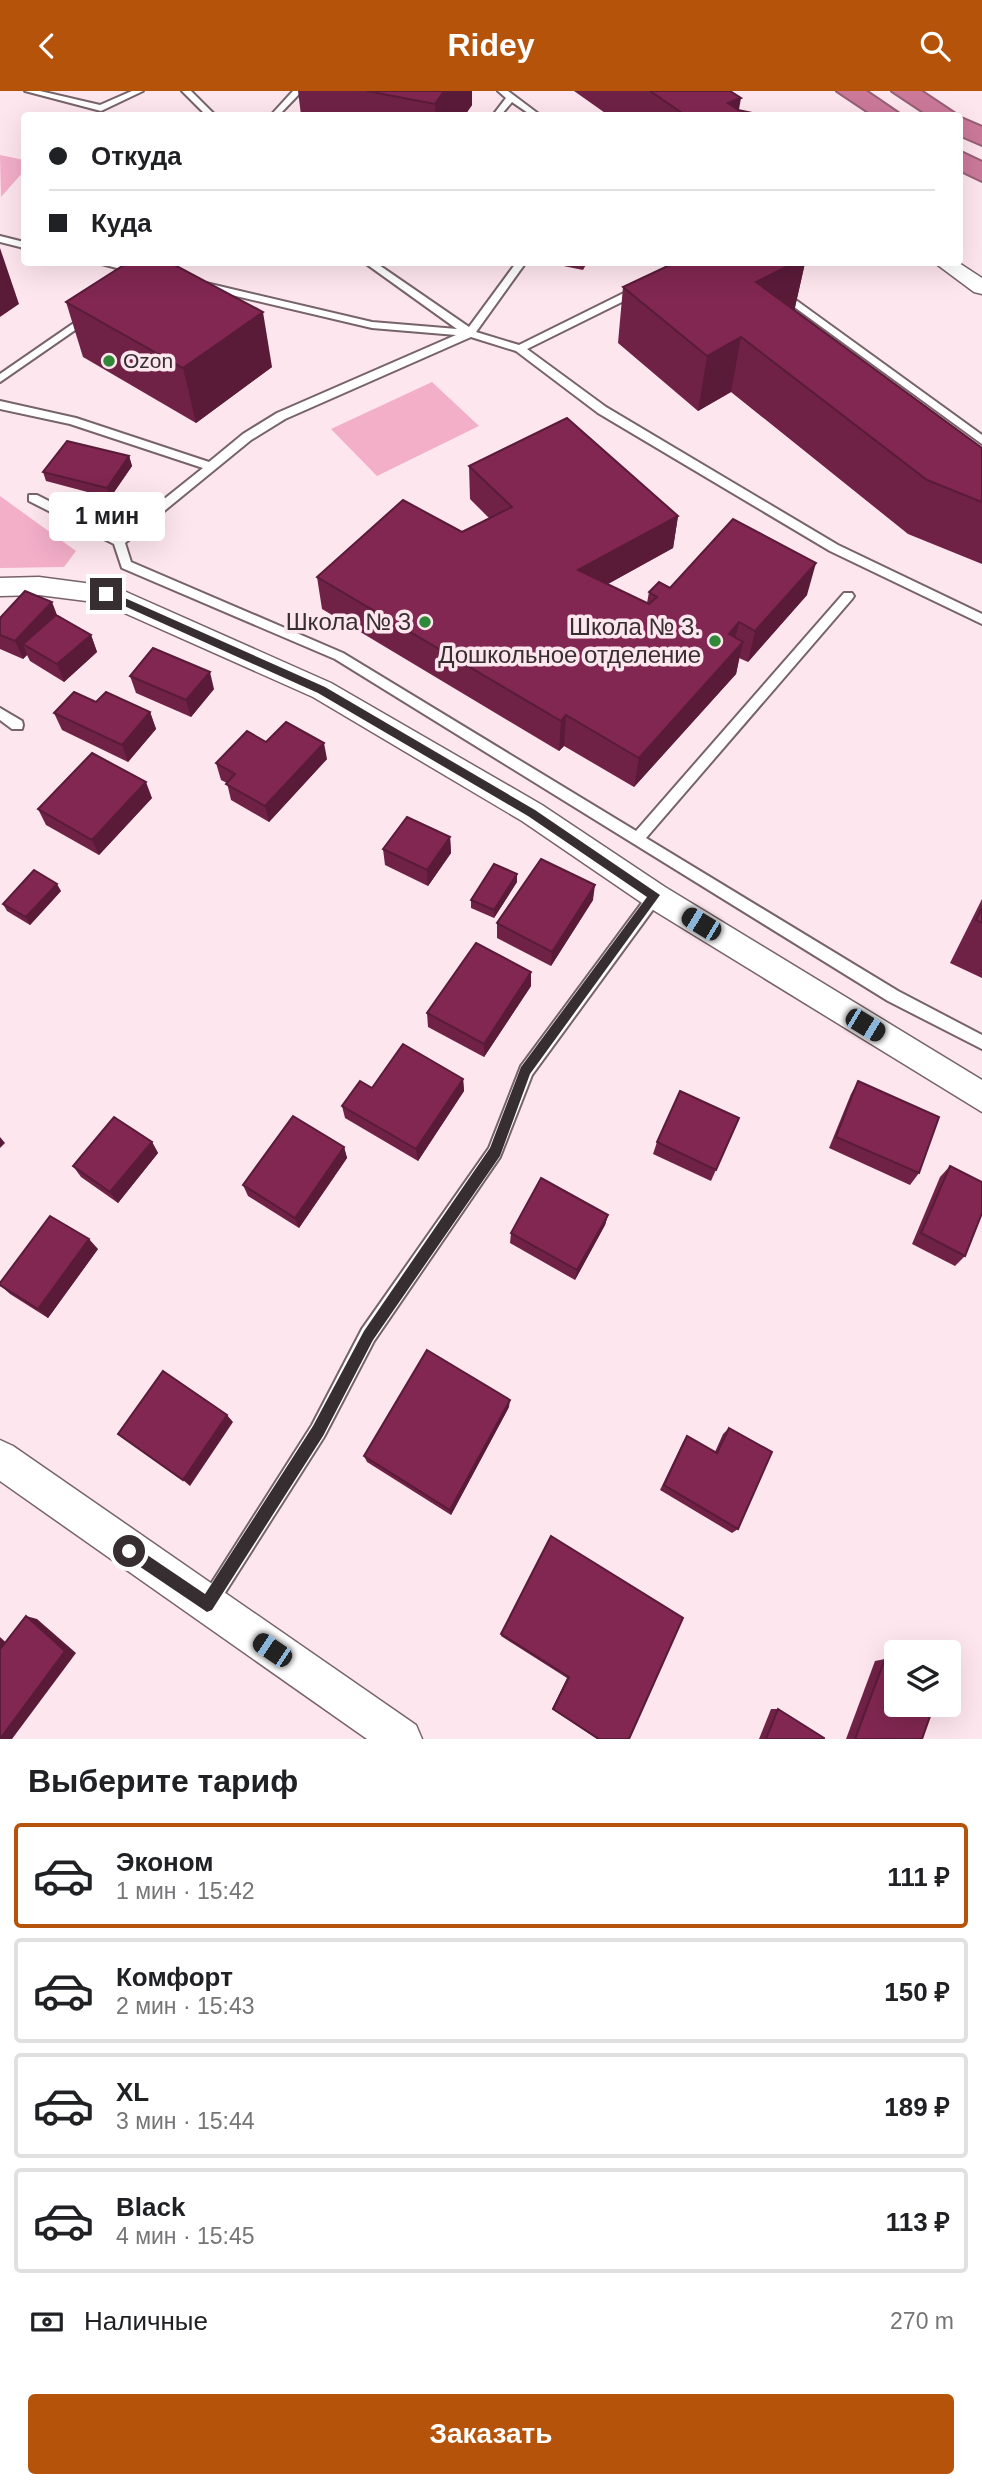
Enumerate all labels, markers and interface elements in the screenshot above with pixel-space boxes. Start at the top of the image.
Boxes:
icon: back [28,27,66,65]
text: Ridey [447,27,535,63]
icon: search [916,27,954,65]
text: Откуда [91,141,182,171]
text: Куда [91,208,152,238]
place label: Ozon [123,349,173,372]
marker: Ozon [101,353,117,369]
callout: 1 мин [48,493,164,541]
text: 1 мин [75,503,139,529]
route end [90,578,122,610]
place label: Школа № 3 [286,608,411,635]
place label: Школа № 3. Дошкольное отделение [438,613,701,668]
marker: Школа № 3 [417,614,433,630]
marker: Школа № 3. Дошкольное отделение [707,633,723,649]
car [678,904,725,944]
car [842,1005,889,1045]
route start [113,1535,145,1567]
car [249,1630,296,1670]
map controls [884,1640,961,1717]
button: layers [884,1640,961,1717]
text: Выберите тариф [28,1763,298,1799]
icon: car [32,1844,95,1907]
text: Эконом [116,1847,214,1877]
text: 111 ₽ [887,1862,950,1892]
text: 1 мин · 15:42 [116,1878,255,1904]
icon: car [32,1959,95,2022]
text: Комфорт [116,1962,233,1992]
text: 150 ₽ [884,1977,950,2007]
text: 2 мин · 15:43 [116,1993,255,2019]
icon: car [32,2074,95,2137]
text: XL [116,2077,149,2107]
text: 189 ₽ [884,2092,950,2122]
text: 3 мин · 15:44 [116,2108,255,2134]
icon: car [32,2189,95,2252]
text: Black [116,2192,185,2222]
text: 113 ₽ [886,2207,950,2237]
text: 4 мин · 15:45 [116,2223,255,2249]
icon: cash [28,2303,66,2341]
text: Наличные [84,2306,208,2336]
text: 270 m [890,2308,954,2334]
button: Заказать [28,2394,954,2474]

